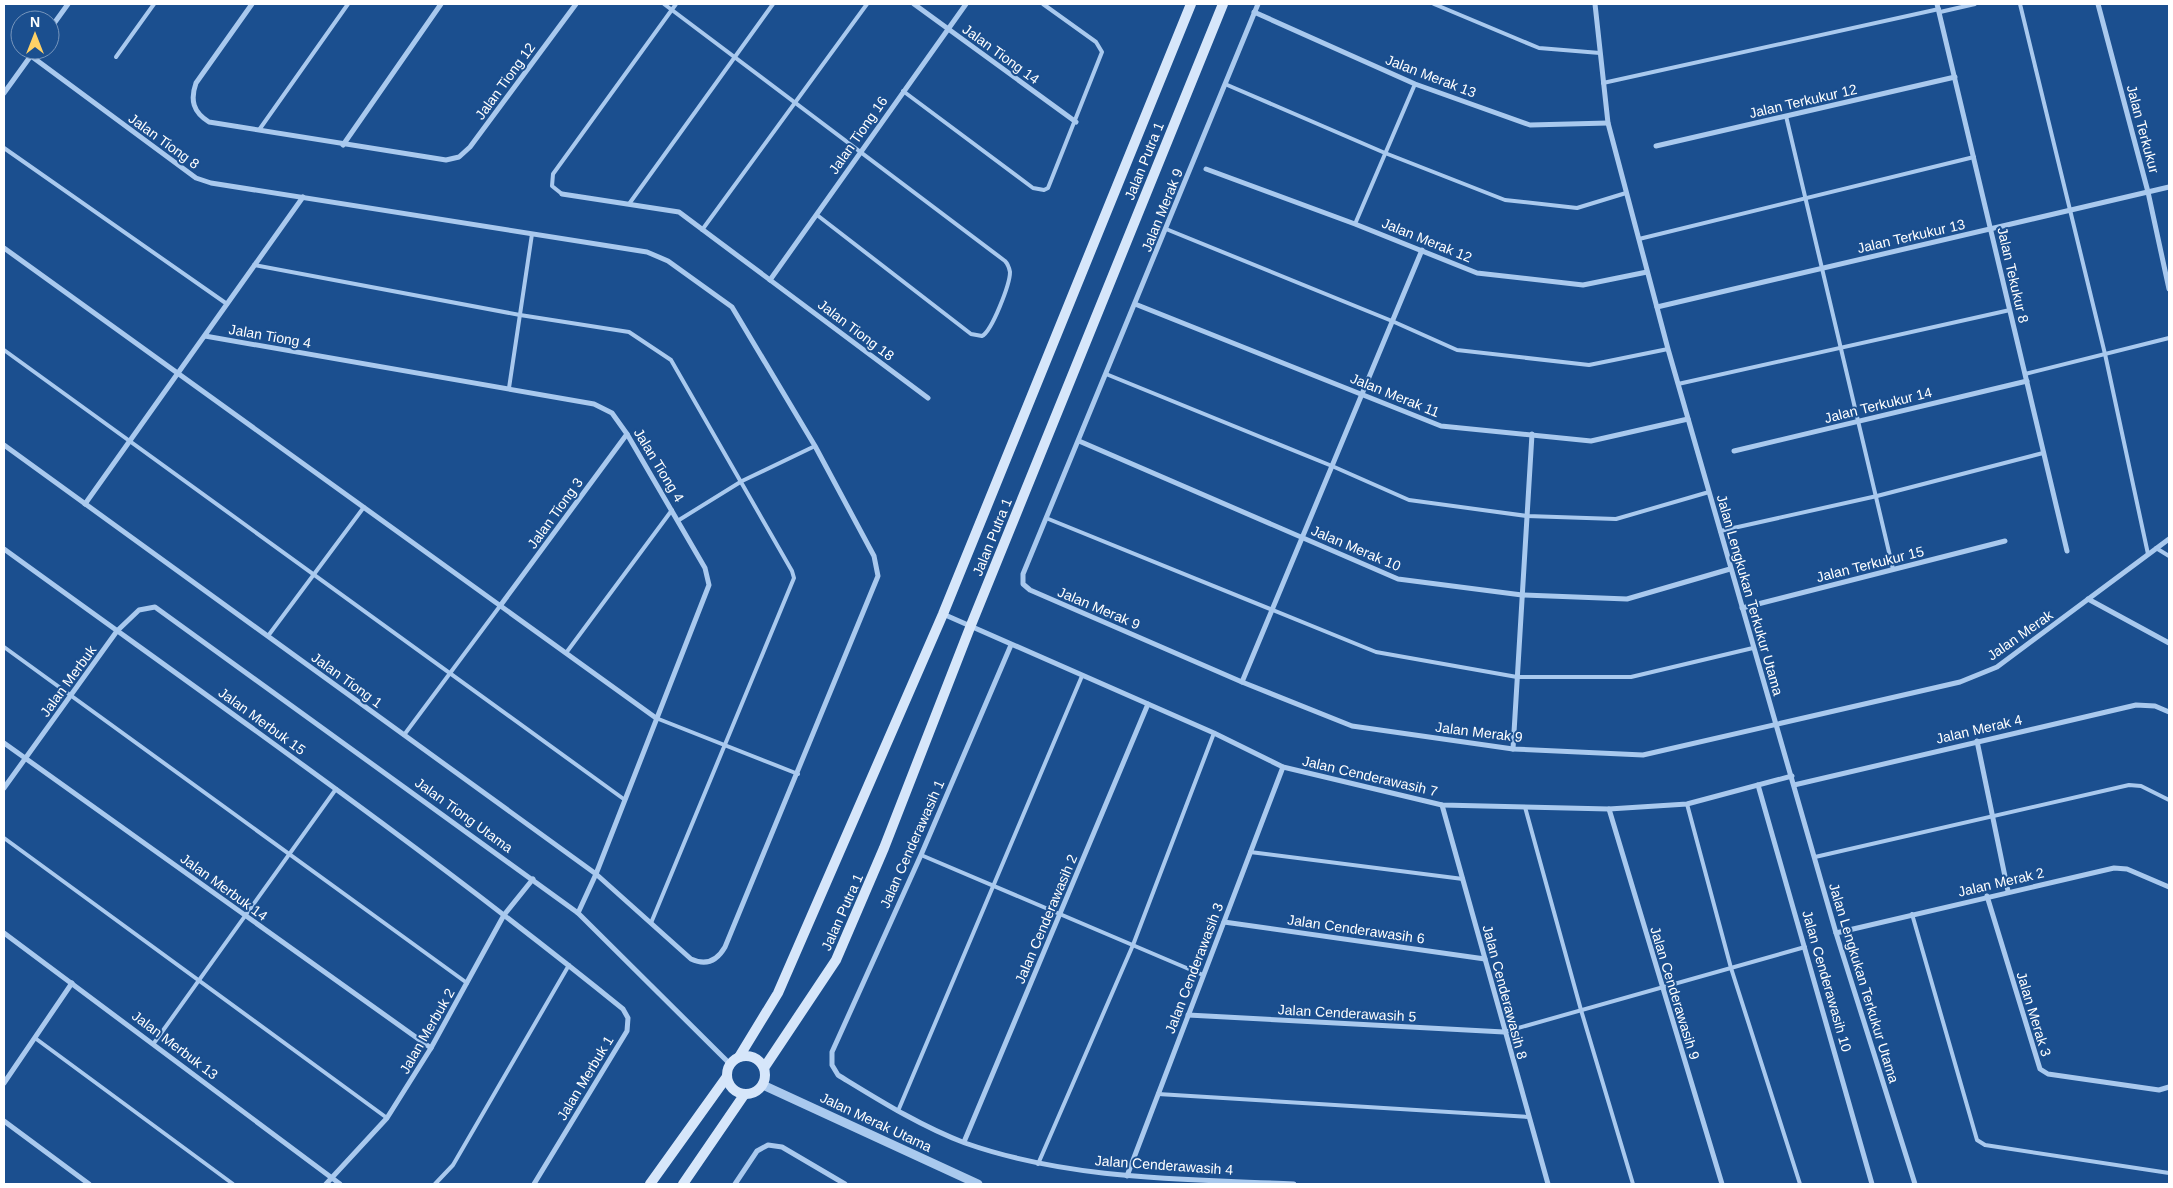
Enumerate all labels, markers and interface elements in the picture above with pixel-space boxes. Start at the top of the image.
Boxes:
north arrow [10,10,60,60]
text: N [30,14,40,30]
street label: Jalan Tiong 14 [959,21,1043,87]
street label: Jalan Tiong 12 [472,39,538,123]
street label: Jalan Merak 13 [1383,51,1479,101]
street label: Jalan Terkukur 12 [1747,81,1859,121]
street label: Jalan Terkukur [2124,83,2163,175]
street label: Jalan Tiong 16 [825,93,891,177]
street label: Jalan Tiong 8 [126,110,203,172]
street label: Jalan Putra 1 [1121,120,1167,202]
street label: Jalan Merak 9 [1138,166,1186,254]
street label: Jalan Merak 12 [1380,215,1475,265]
street label: Jalan Terkukur 13 [1855,216,1967,256]
street label: Jalan Tekukur 8 [1994,226,2032,325]
street label: Jalan Tiong 18 [815,296,897,364]
street label: Jalan Tiong 4 [228,321,313,351]
street label: Jalan Merak 11 [1348,370,1442,420]
street label: Jalan Terkukur 14 [1823,384,1934,426]
street label: Jalan Tiong 4 [631,425,687,505]
street label: Jalan Tiong 3 [524,474,586,551]
street label: Jalan Lengkukan Terkukur Utama [1714,493,1786,698]
street label: Jalan Putra 1 [969,496,1015,578]
street label: Jalan Merak 10 [1309,522,1403,574]
street label: Jalan Terkukur 15 [1815,543,1926,585]
street label: Jalan Merak 9 [1055,583,1143,633]
street label: Jalan Merak [1984,606,2057,663]
street label: Jalan Merbuk [37,641,100,720]
street label: Jalan Tiong 1 [309,649,386,711]
street label: Jalan Merbuk 15 [215,684,309,758]
street label: Jalan Merak 4 [1934,711,2024,747]
street label: Jalan Merak 9 [1434,719,1524,745]
street label: Jalan Cenderawasih 7 [1301,753,1439,799]
street label: Jalan Tiong Utama [412,774,516,856]
street label: Jalan Cenderawasih 1 [877,777,948,911]
street label: Jalan Merbuk 14 [177,850,271,924]
street label: Jalan Cenderawasih 2 [1012,852,1081,986]
street label: Jalan Merak 2 [1956,864,2046,900]
street label: Jalan Putra 1 [818,871,866,953]
street label: Jalan Lengkukan Terkukur Utama [1826,881,1902,1085]
street label: Jalan Cenderawasih 3 [1162,900,1226,1036]
street label: Jalan Cenderawasih 10 [1799,908,1855,1054]
street label: Jalan Cenderawasih 6 [1286,911,1426,947]
street label: Jalan Cenderawasih 8 [1479,923,1531,1061]
street label: Jalan Cenderawasih 9 [1647,924,1703,1062]
street label: Jalan Merak 3 [2013,970,2055,1059]
street label: Jalan Merbuk 2 [396,985,458,1076]
street label: Jalan Cenderawasih 5 [1277,1001,1417,1025]
street label: Jalan Merbuk 13 [129,1007,221,1083]
street label: Jalan Merbuk 1 [553,1033,617,1123]
street label: Jalan Merak Utama [818,1089,935,1155]
street label: Jalan Cenderawasih 4 [1094,1152,1234,1178]

